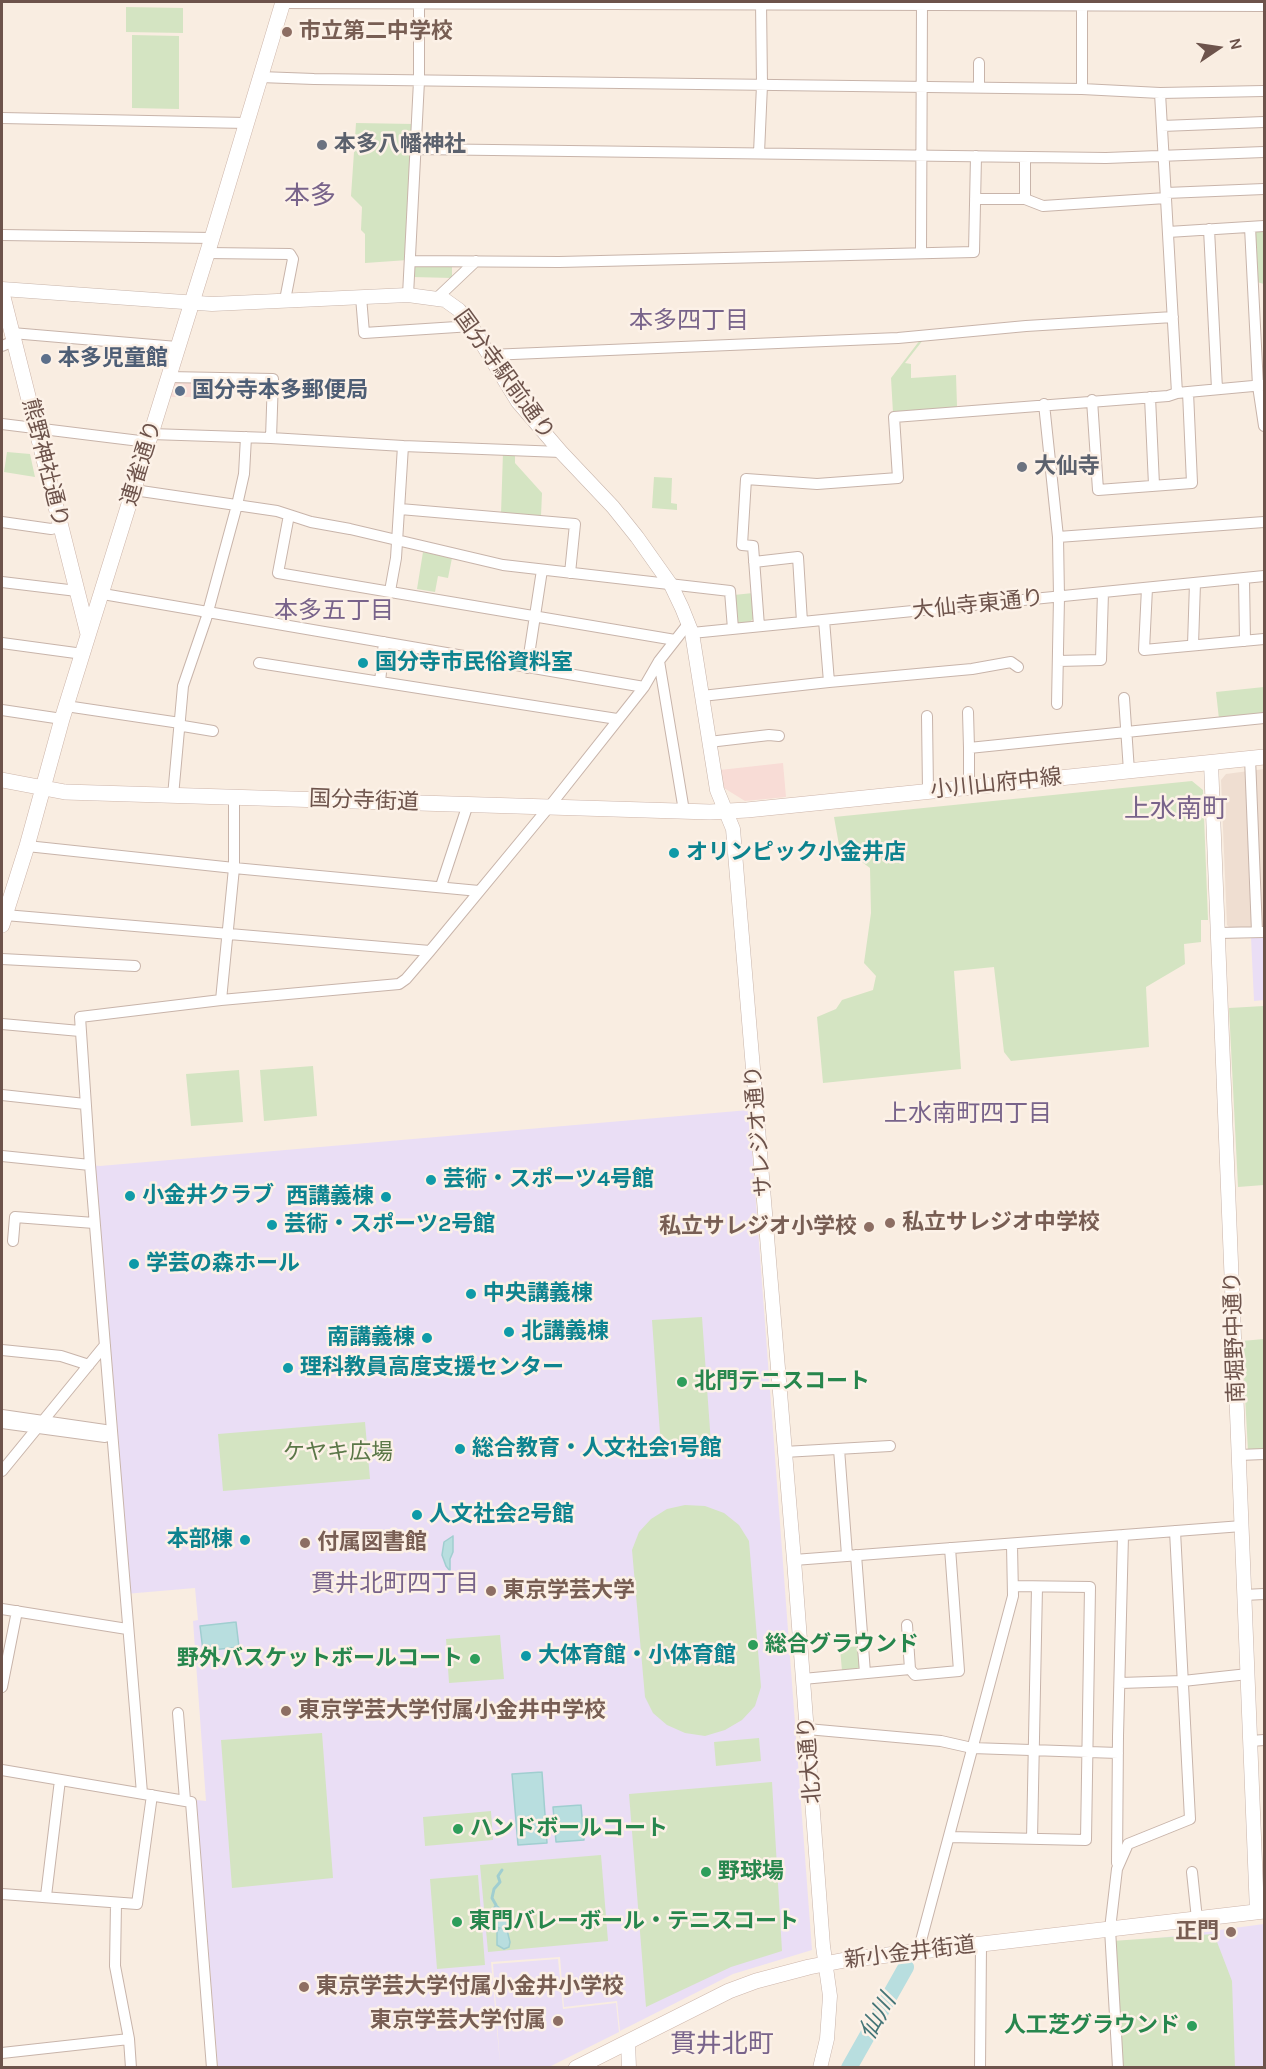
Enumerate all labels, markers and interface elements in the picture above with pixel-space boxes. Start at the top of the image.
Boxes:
north arrow [1188,18,1248,78]
place label: 市立第二中学校 [299,19,453,45]
marker: 市立第二中学校 [280,25,294,39]
text: N [1225,36,1247,52]
place label: 本多八幡神社 [334,132,466,158]
marker: 本多八幡神社 [315,138,329,152]
district label: 本多 [284,181,336,213]
street label: 国分寺駅前通り [448,305,560,445]
district label: 本多四丁目 [629,307,749,335]
place label: 本多児童館 [58,346,168,372]
marker: 本多児童館 [39,352,53,366]
place label: 国分寺本多郵便局 [192,378,368,404]
marker: 国分寺本多郵便局 [173,384,187,398]
street label: 熊野神社通り [16,396,74,530]
street label: 連雀通り [117,417,167,509]
place label: 大仙寺 [1034,454,1100,480]
marker: 大仙寺 [1015,460,1029,474]
street label: 大仙寺東通り [911,585,1045,625]
district label: 本多五丁目 [274,597,394,625]
place label: 国分寺市民俗資料室 [375,650,573,676]
marker: 国分寺市民俗資料室 [356,656,370,670]
street label: 小川山府中線 [929,764,1063,804]
street label: 国分寺街道 [309,786,419,816]
district label: 上水南町 [1124,794,1228,826]
place label: オリンピック小金井店 [686,840,906,866]
marker: オリンピック小金井店 [667,846,681,860]
street label: サレジオ通り [740,1064,778,1198]
district label: 上水南町四丁目 [884,1100,1052,1128]
place label: 芸術・スポーツ4号館 [443,1167,654,1193]
marker: 芸術・スポーツ4号館 [424,1173,438,1187]
place label: 小金井クラブ [142,1183,274,1209]
place label: 西講義棟 [286,1184,374,1210]
marker: 小金井クラブ [123,1189,137,1203]
marker: 西講義棟 [379,1190,393,1204]
place label: 私立サレジオ中学校 [902,1210,1100,1236]
place label: 芸術・スポーツ2号館 [284,1212,495,1238]
place label: 私立サレジオ小学校 [659,1214,857,1240]
marker: 私立サレジオ中学校 [883,1216,897,1230]
marker: 芸術・スポーツ2号館 [265,1218,279,1232]
marker: 私立サレジオ小学校 [862,1220,876,1234]
place label: 学芸の森ホール [146,1251,300,1277]
marker: 学芸の森ホール [127,1257,141,1271]
street label: 南堀野中通り [1220,1271,1250,1403]
place label: 中央講義棟 [483,1281,593,1307]
marker: 中央講義棟 [464,1287,478,1301]
place label: 北講義棟 [521,1319,609,1345]
place label: 南講義棟 [327,1325,415,1351]
marker: 北講義棟 [502,1325,516,1339]
marker: 南講義棟 [420,1331,434,1345]
place label: 理科教員高度支援センター [300,1355,564,1381]
marker: 理科教員高度支援センター [281,1361,295,1375]
place label: 北門テニスコート [694,1369,870,1395]
marker: 北門テニスコート [675,1375,689,1389]
place label: 総合教育・人文社会1号館 [472,1436,722,1462]
park label: ケヤキ広場 [283,1440,393,1466]
marker: 総合教育・人文社会1号館 [453,1442,467,1456]
place label: 人文社会2号館 [429,1502,574,1528]
marker: 人文社会2号館 [410,1508,424,1522]
place label: 本部棟 [167,1527,233,1553]
place label: 付属図書館 [317,1530,427,1556]
marker: 本部棟 [238,1533,252,1547]
marker: 付属図書館 [298,1536,312,1550]
district label: 貫井北町四丁目 [311,1570,479,1598]
place label: 東京学芸大学 [503,1578,635,1604]
marker: 東京学芸大学 [484,1584,498,1598]
place label: 総合グラウンド [765,1632,919,1658]
marker: 総合グラウンド [746,1638,760,1652]
place label: 大体育館・小体育館 [538,1643,736,1669]
place label: 野外バスケットボールコート [177,1646,463,1672]
marker: 大体育館・小体育館 [519,1649,533,1663]
marker: 野外バスケットボールコート [468,1652,482,1666]
place label: 東京学芸大学付属小金井中学校 [298,1698,606,1724]
marker: 東京学芸大学付属小金井中学校 [279,1704,293,1718]
street label: 北大通り [793,1715,827,1805]
place label: ハンドボールコート [470,1816,668,1842]
marker: ハンドボールコート [451,1822,465,1836]
place label: 野球場 [718,1859,784,1885]
marker: 野球場 [699,1865,713,1879]
place label: 東門バレーボール・テニスコート [469,1909,799,1935]
marker: 東門バレーボール・テニスコート [450,1915,464,1929]
place label: 正門 [1175,1919,1219,1945]
marker: 正門 [1224,1925,1238,1939]
street label: 新小金井街道 [843,1932,977,1974]
place label: 東京学芸大学付属小金井小学校 [316,1974,624,2000]
marker: 東京学芸大学付属小金井小学校 [297,1980,311,1994]
water label: 仙川 [854,1989,902,2045]
place label: 東京学芸大学付属 [370,2008,546,2034]
place label: 人工芝グラウンド [1004,2013,1180,2039]
marker: 東京学芸大学付属 [551,2014,565,2028]
marker: 人工芝グラウンド [1185,2019,1199,2033]
district label: 貫井北町 [670,2029,774,2061]

